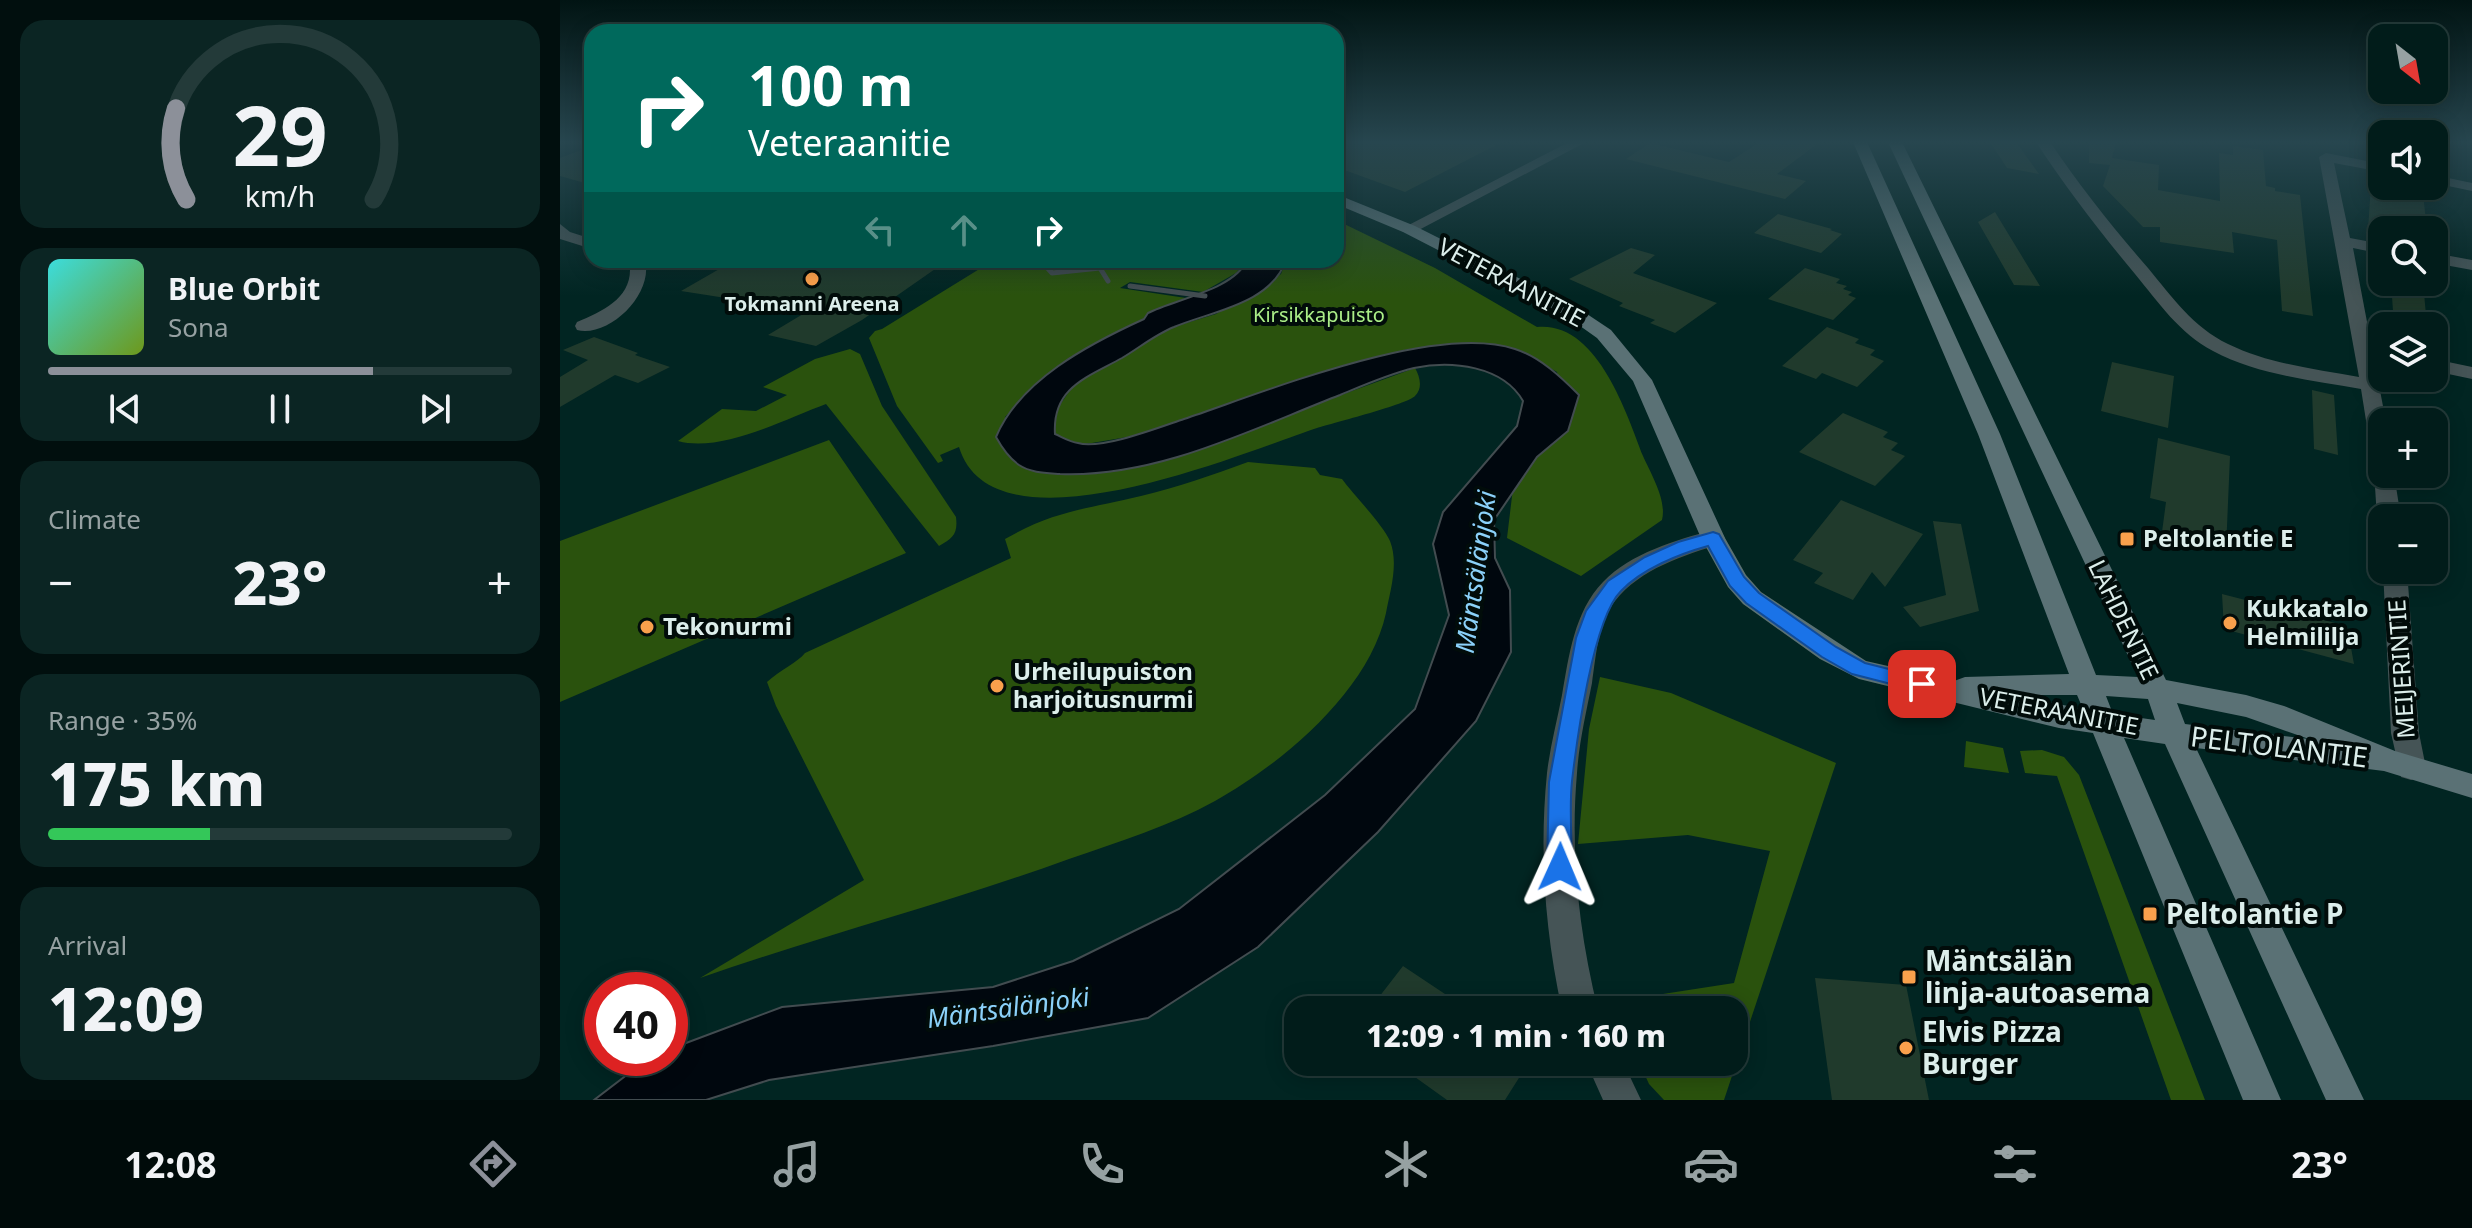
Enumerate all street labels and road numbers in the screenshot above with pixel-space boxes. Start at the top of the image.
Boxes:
street label: VETERAANITIE [1433,229,1591,334]
street label: LAHDENTIE [2081,554,2168,685]
street label: MEIJERINTIE [2379,598,2422,740]
street label: VETERAANITIE [1977,679,2142,742]
street label: PELTOLANTIE [2188,716,2370,776]

